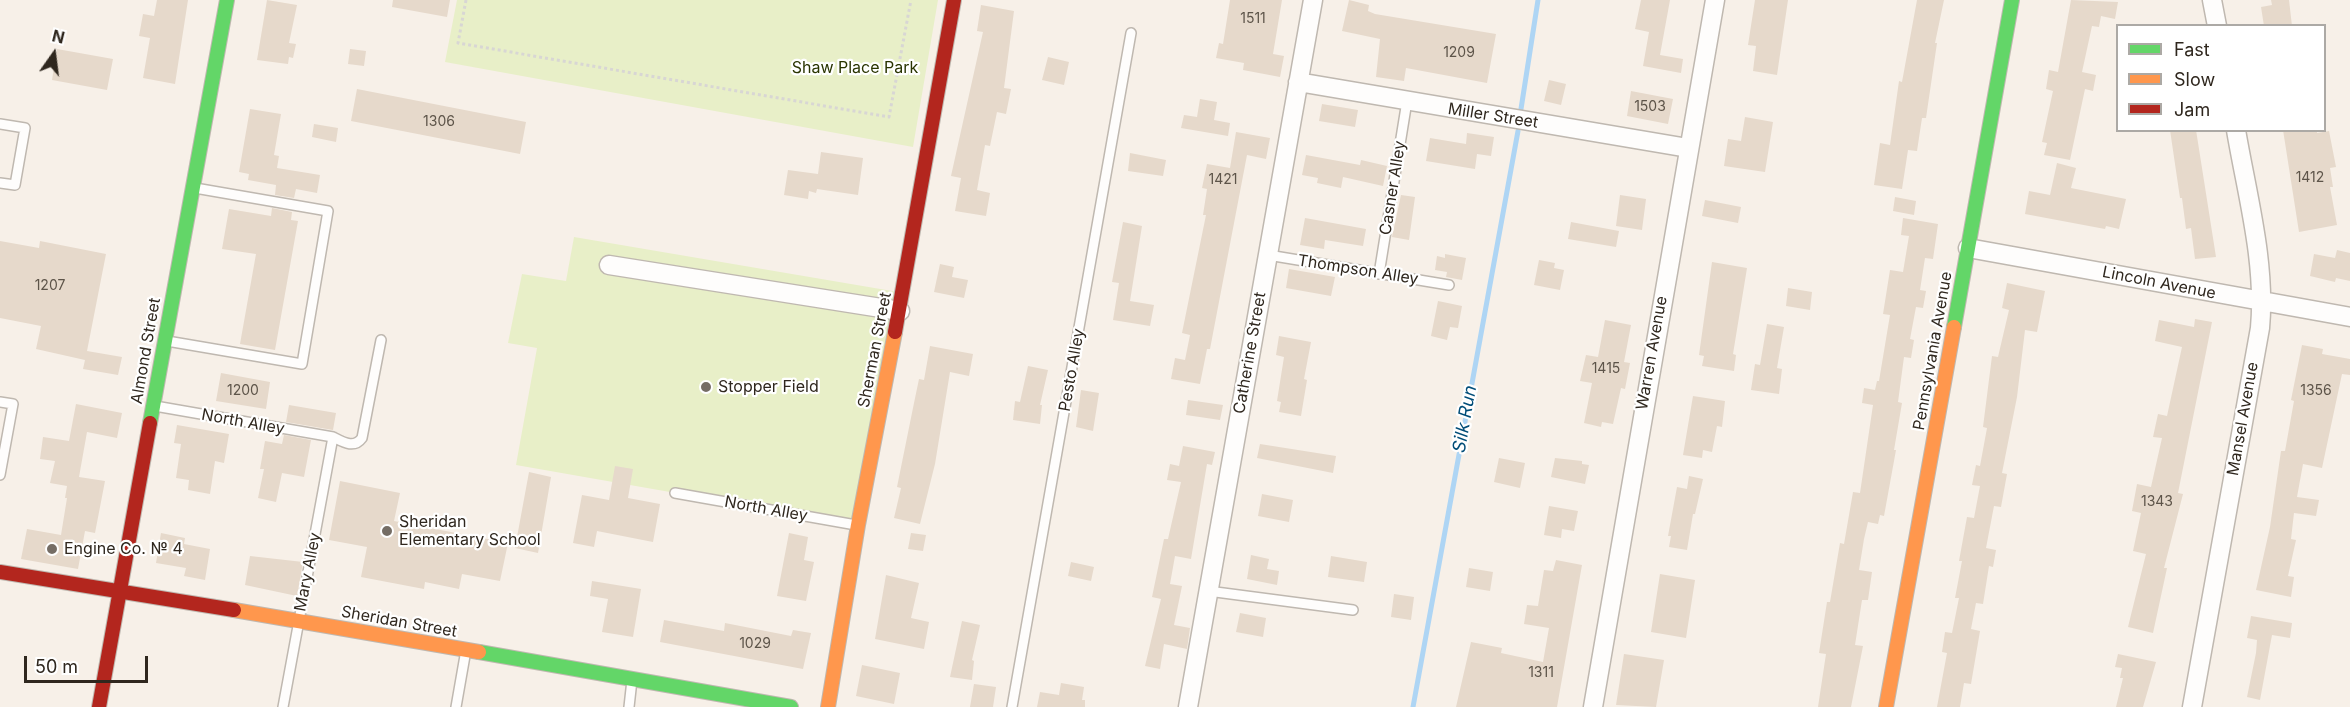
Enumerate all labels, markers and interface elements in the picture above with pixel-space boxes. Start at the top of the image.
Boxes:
house number: 1511 [1240,11,1266,27]
north arrow [24,24,84,84]
legend [2116,24,2326,132]
text: N [50,25,67,48]
text: Fast [2174,39,2210,60]
house number: 1209 [1443,45,1475,61]
park label: Shaw Place Park [792,58,918,78]
text: Slow [2174,69,2215,90]
street label: Miller Street [1447,99,1539,133]
house number: 1503 [1634,99,1666,115]
text: Jam [2174,99,2210,120]
house number: 1306 [423,114,455,130]
street label: Casner Alley [1376,139,1410,237]
house number: 1412 [2296,170,2324,186]
house number: 1421 [1209,172,1237,188]
street label: Thompson Alley [1296,251,1420,289]
street label: Lincoln Avenue [2101,263,2217,303]
street label: Pennsylvania Avenue [1910,270,1956,432]
house number: 1207 [35,278,65,294]
street label: Sherman Street [854,291,896,409]
street label: Catherine Street [1230,291,1270,415]
street label: Warren Avenue [1633,294,1671,412]
street label: Almond Street [127,296,165,406]
street label: Pesto Alley [1055,327,1089,413]
house number: 1415 [1592,361,1620,377]
street label: Mansel Avenue [2224,361,2262,477]
place label: Stopper Field [718,377,819,397]
marker: Stopper Field [699,380,713,394]
house number: 1200 [227,383,259,399]
house number: 1356 [2300,383,2332,399]
water label: Silk Run [1448,384,1482,454]
street label: North Alley [200,405,286,439]
street label: North Alley [723,492,809,526]
house number: 1343 [2141,494,2173,510]
place label: Sheridan Elementary School [399,512,541,550]
marker: Sheridan Elementary School [380,524,394,538]
street label: Mary Alley [291,531,325,613]
place label: Engine Co. № 4 [64,539,183,559]
marker: Engine Co. № 4 [45,542,59,556]
street label: Sheridan Street [340,602,458,642]
house number: 1029 [739,636,771,652]
scale bar [27,644,152,682]
text: 50 m [35,656,78,677]
house number: 1311 [1528,665,1554,681]

